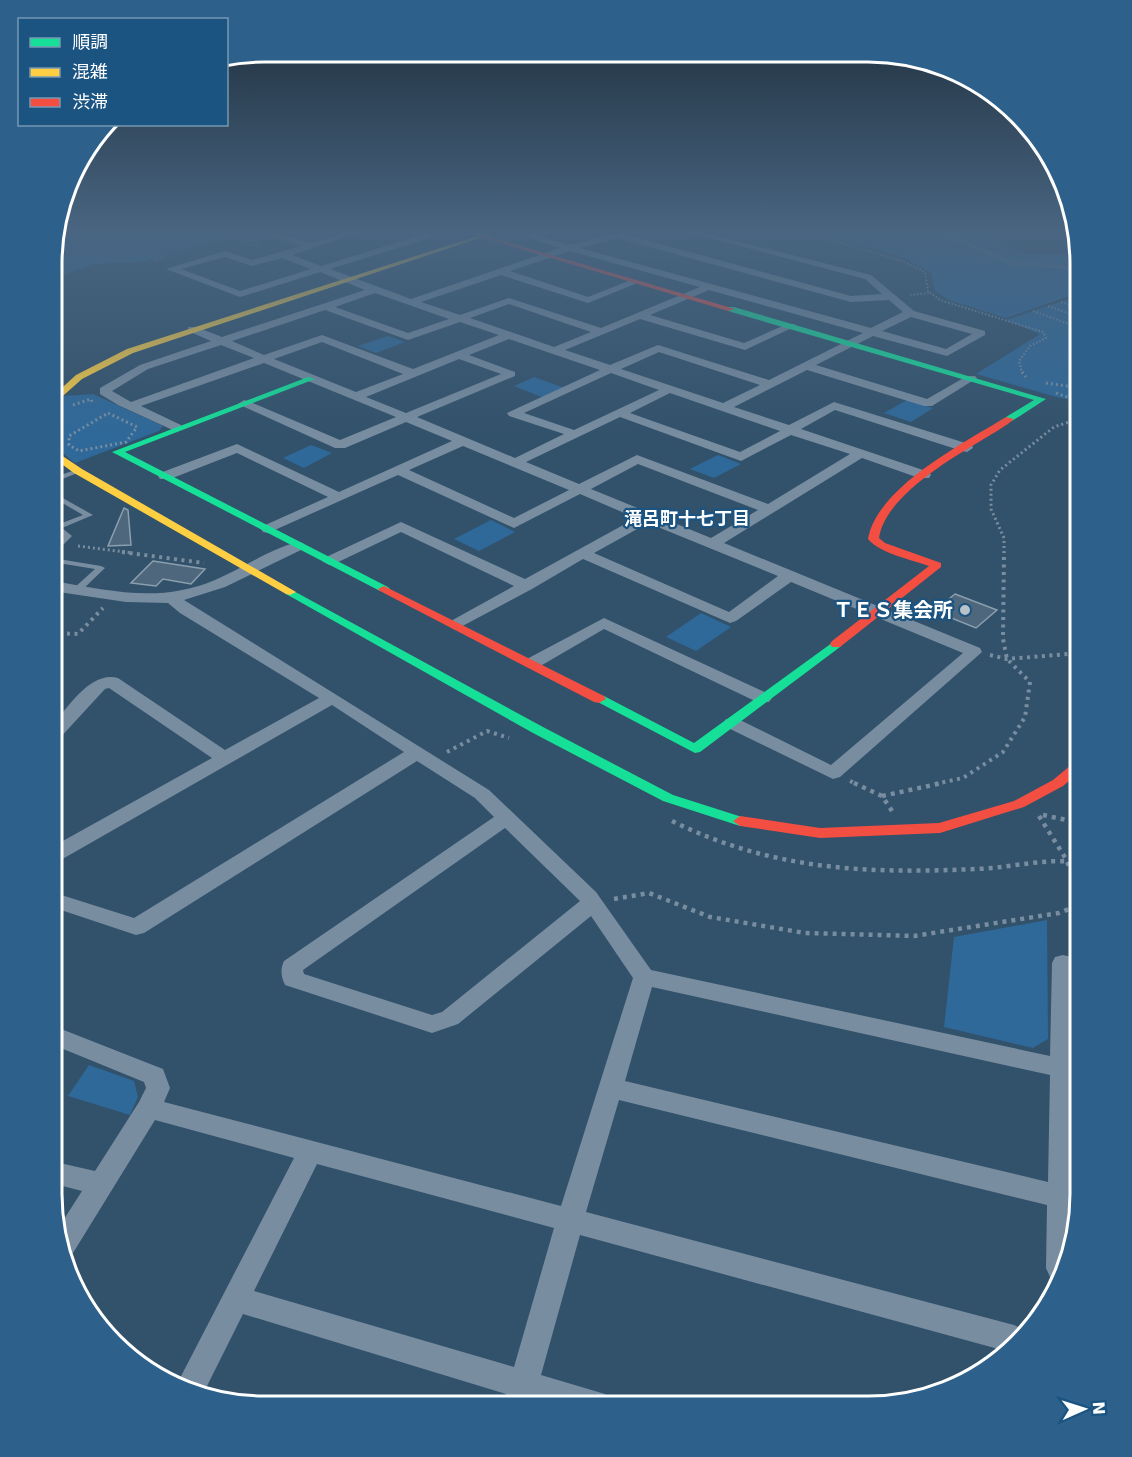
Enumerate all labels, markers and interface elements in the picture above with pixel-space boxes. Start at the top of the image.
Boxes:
legend [18,18,228,126]
text: 順調 [72,31,108,52]
text: 混雑 [72,61,108,82]
text: 渋滞 [72,91,108,112]
district label: 滝呂町十七丁目 [624,508,750,529]
place label: ＴＥＳ集会所 [833,598,953,622]
marker: ＴＥＳ集会所 [958,603,972,617]
north arrow [1054,1379,1114,1439]
text: N [1089,1401,1108,1415]

